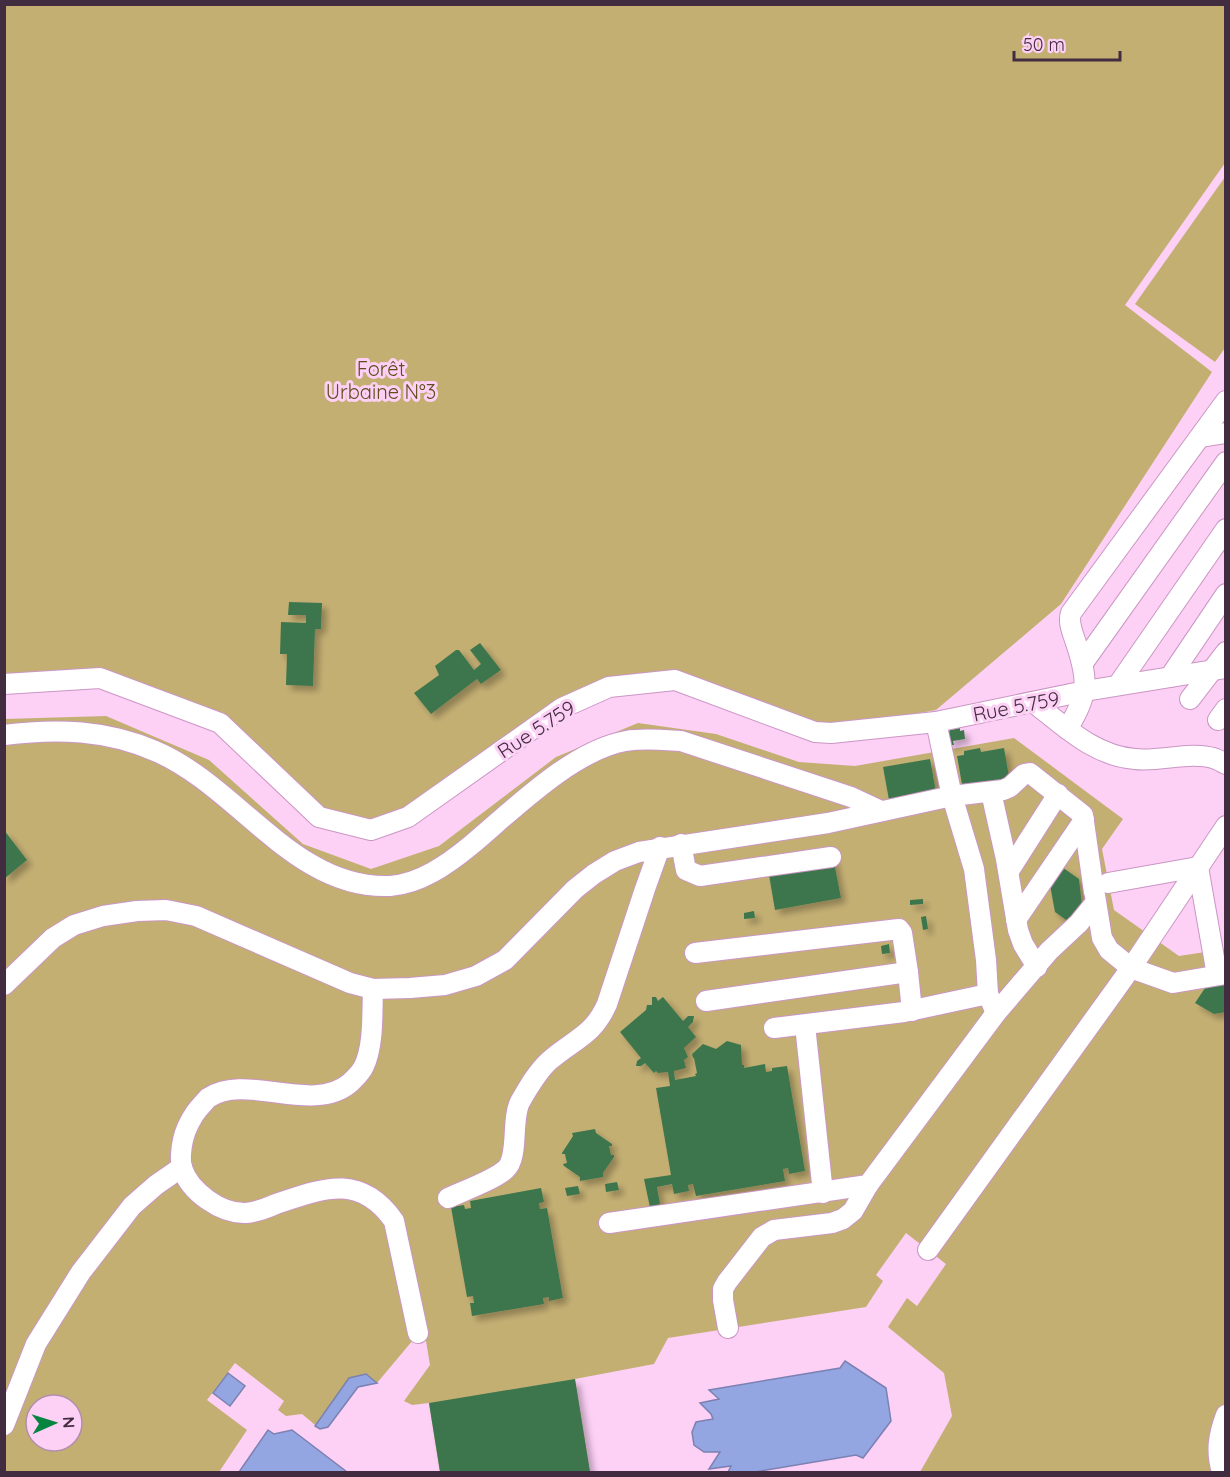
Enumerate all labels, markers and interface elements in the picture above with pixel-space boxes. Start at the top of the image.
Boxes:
scale bar [1014,24,1120,62]
text: 50 m [1023,33,1065,56]
park label: Forêt Urbaine N°3 [326,356,436,404]
street label: Rue 5.759 [971,685,1061,727]
street label: Rue 5.759 [492,695,580,763]
north arrow [24,1393,84,1453]
text: N [59,1416,79,1429]

